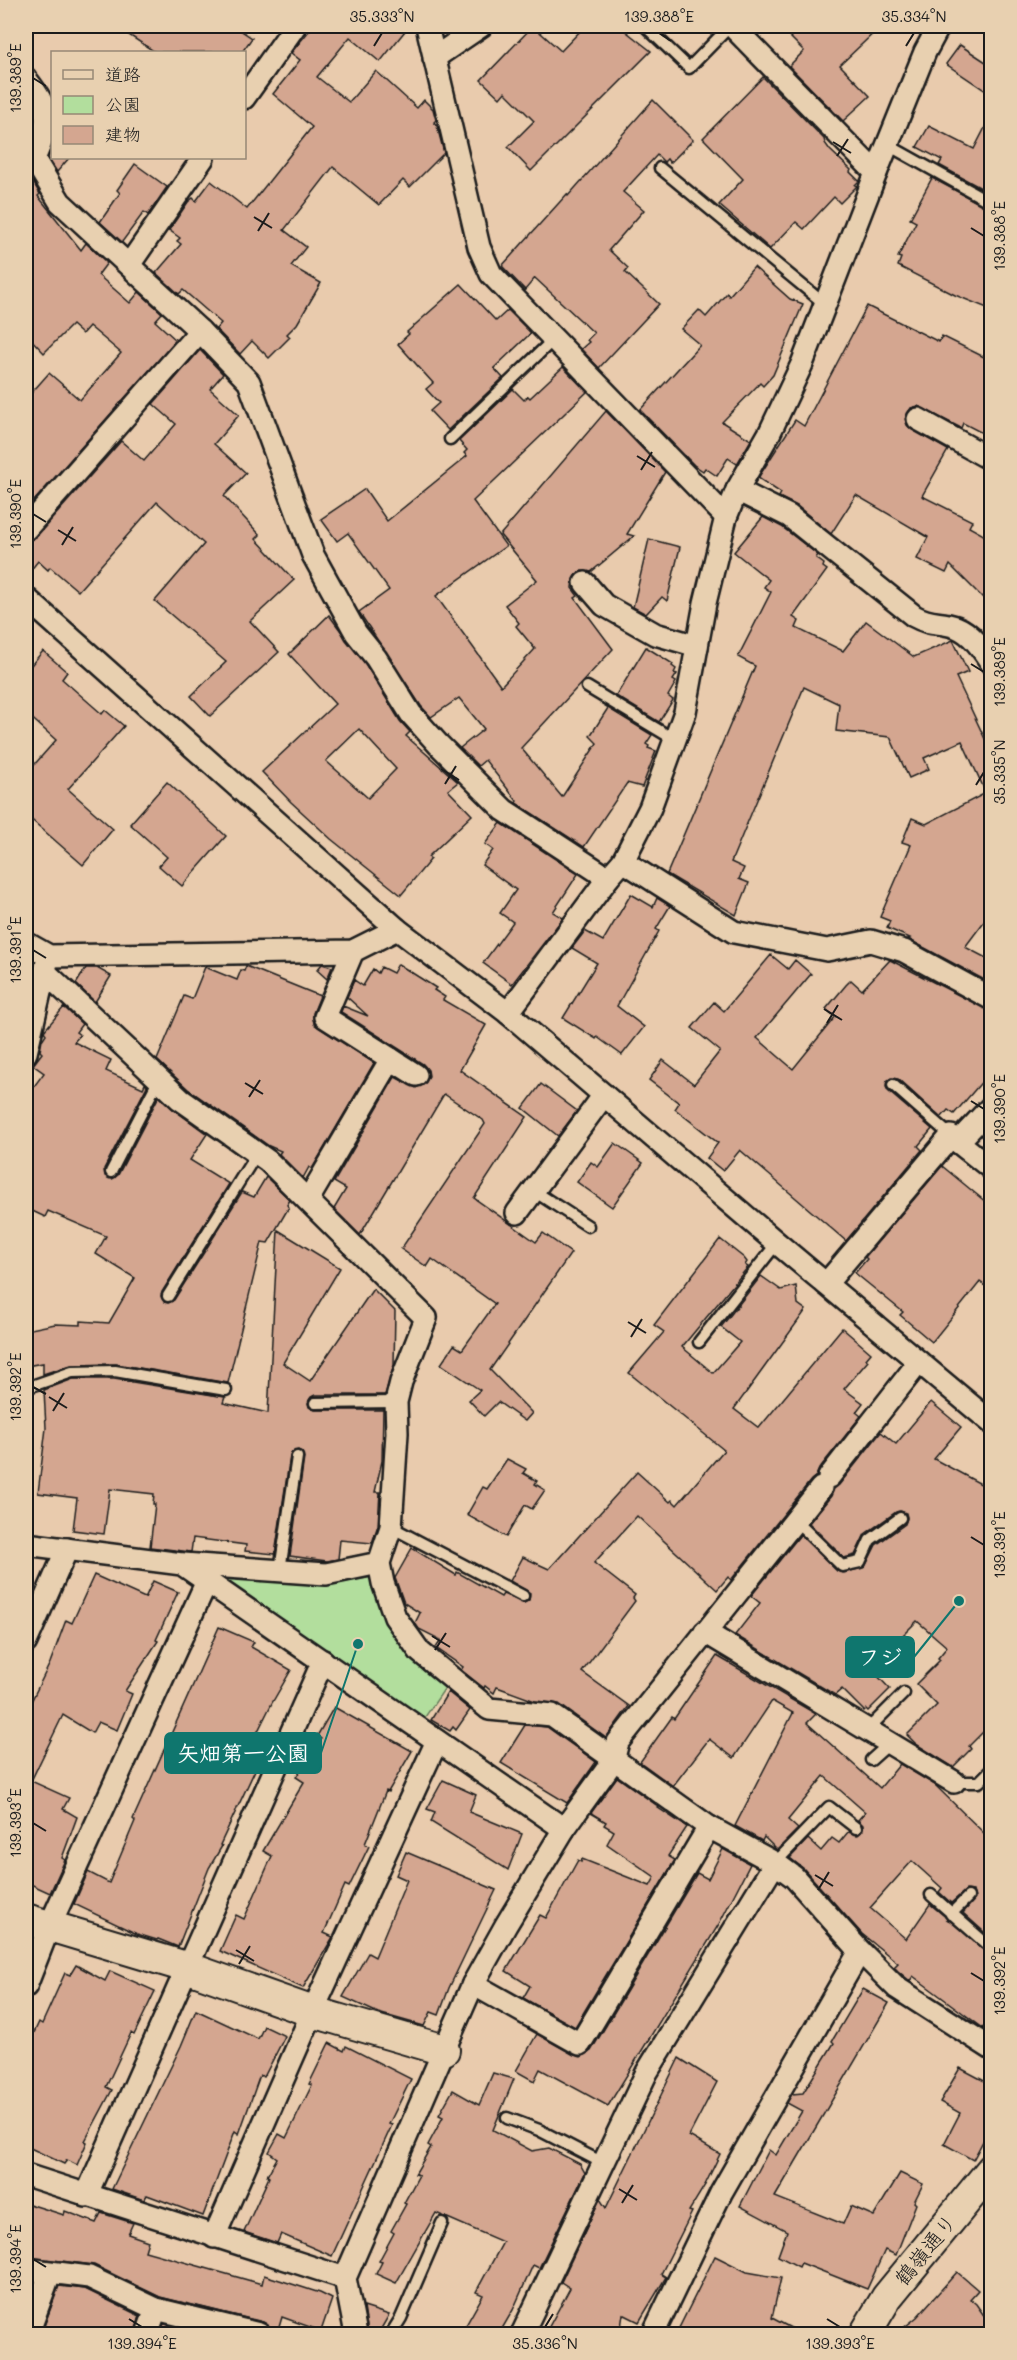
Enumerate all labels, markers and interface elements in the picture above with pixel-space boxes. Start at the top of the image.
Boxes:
text: 35.333°N [349,6,415,26]
text: 139.388°E [624,6,694,26]
text: 35.334°N [881,6,947,26]
text: 139.389°E [5,43,25,113]
legend [51,51,246,159]
text: 道路 [105,62,141,86]
text: 公園 [105,92,141,116]
text: 建物 [105,122,141,146]
text: 139.388°E [989,201,1009,271]
text: 139.390°E [5,479,25,549]
text: 139.389°E [989,637,1009,707]
text: 35.335°N [989,739,1009,805]
text: 139.391°E [5,916,25,984]
text: 139.390°E [989,1074,1009,1144]
text: 139.392°E [5,1352,25,1422]
text: 139.391°E [989,1511,1009,1579]
callout: フジ [846,1637,914,1677]
text: フジ [858,1642,902,1671]
callout: 矢畑第一公園 [165,1733,321,1773]
text: 矢畑第一公園 [177,1738,309,1767]
text: 139.393°E [5,1788,25,1858]
text: 139.392°E [989,1946,1009,2016]
street label: 鶴嶺通り [888,2208,962,2290]
text: 139.394°E [5,2224,25,2294]
text: 139.394°E [107,2333,177,2353]
text: 35.336°N [512,2333,578,2353]
text: 139.393°E [805,2333,875,2353]

